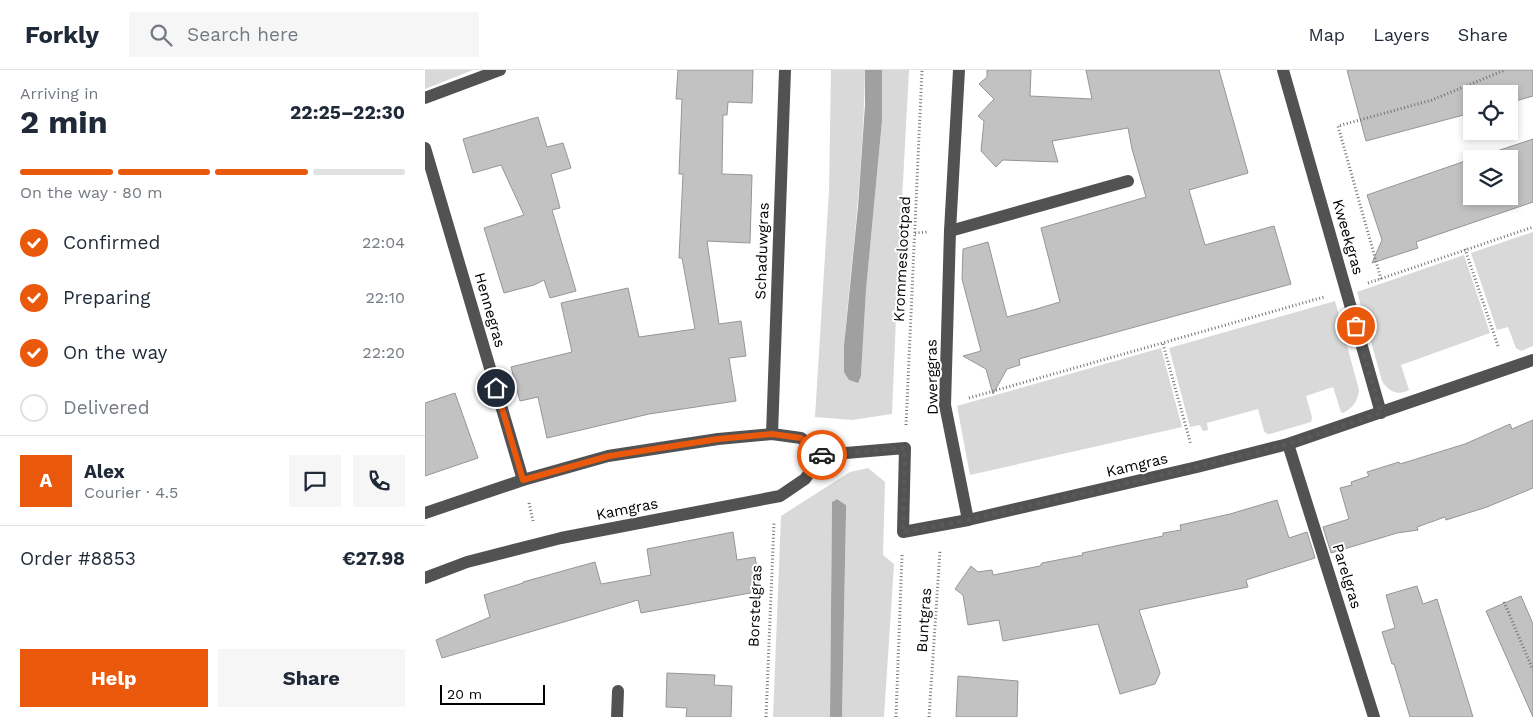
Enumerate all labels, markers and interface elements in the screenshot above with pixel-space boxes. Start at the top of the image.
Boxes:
search box [129,12,479,57]
text: Forkly [25,21,99,49]
icon: search [147,21,175,49]
text: Search here [187,23,298,46]
text: Map [1308,24,1345,45]
text: Layers [1373,24,1430,45]
text: Share [1458,24,1508,45]
text: Arriving in [20,84,98,103]
map controls [1463,85,1518,205]
button: locate [1463,85,1518,140]
text: 22:25–22:30 [290,101,405,124]
text: 2 min [20,103,108,141]
button: layers [1463,150,1518,205]
text: On the way · 80 m [20,183,163,202]
street label: Krommeslootpad [890,196,914,322]
street label: Kweekgras [1329,197,1367,277]
street label: Schaduwgras [751,202,773,300]
icon: check [20,229,48,257]
text: Confirmed [63,231,160,254]
text: 22:04 [362,233,405,252]
street label: Hennegras [471,270,509,350]
icon: check [20,284,48,312]
text: Preparing [63,286,150,309]
text: 22:10 [365,288,405,307]
pin [1335,305,1377,347]
icon: bag [1342,312,1370,340]
icon: check [20,339,48,367]
street label: Dwerggras [922,339,942,415]
text: On the way [63,341,167,364]
text: 22:20 [362,343,405,362]
pin [475,367,517,409]
icon: home [482,374,510,402]
text: Delivered [63,396,150,419]
courier [797,430,847,480]
icon: car [808,441,836,469]
street label: Kamgras [1104,449,1170,481]
button: chat [289,455,341,507]
button: phone [353,455,405,507]
text: Alex [84,460,125,483]
text: A [40,469,52,492]
text: Courier · 4.5 [84,483,178,502]
street label: Kamgras [595,494,660,524]
street label: Parelgras [1329,541,1365,611]
text: Order #8853 [20,547,136,570]
text: €27.98 [342,547,405,570]
street label: Borstelgras [745,564,765,647]
street label: Buntgras [913,587,935,653]
button: Help [20,649,208,707]
button: Share [218,649,405,707]
scale bar [440,682,545,705]
text: 20 m [447,686,482,702]

